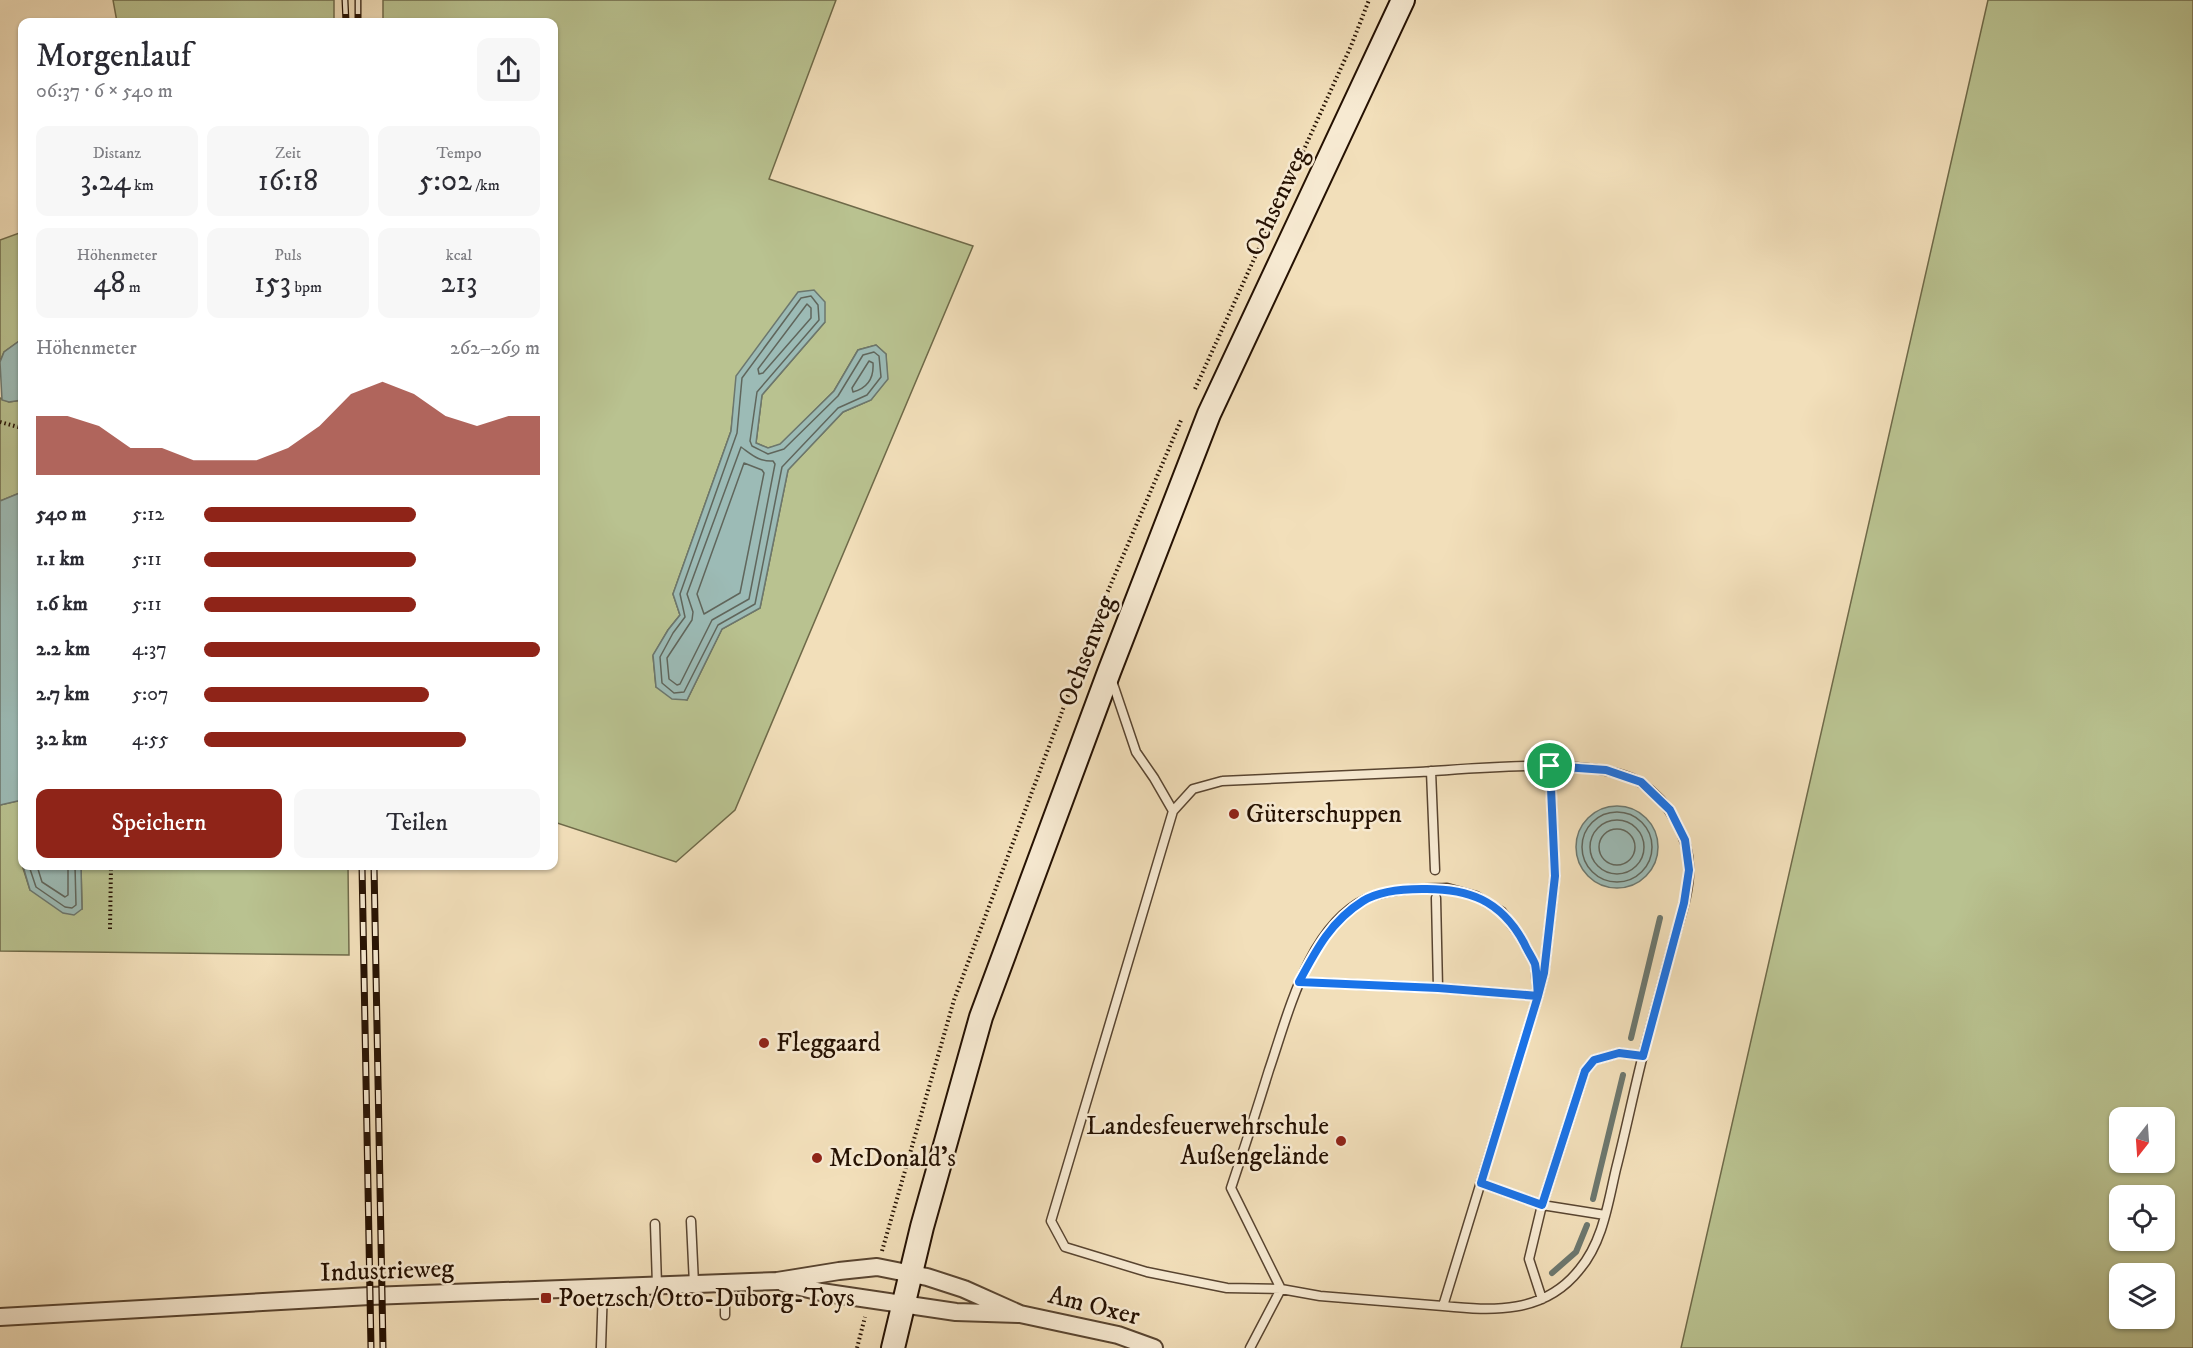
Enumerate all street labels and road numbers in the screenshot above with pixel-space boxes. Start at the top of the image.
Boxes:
street label: Ochsenweg [1237,142,1317,262]
street label: Ochsenweg [1051,591,1123,711]
street label: Industrieweg [320,1252,455,1290]
street label: Am Oxer [1045,1279,1144,1333]

